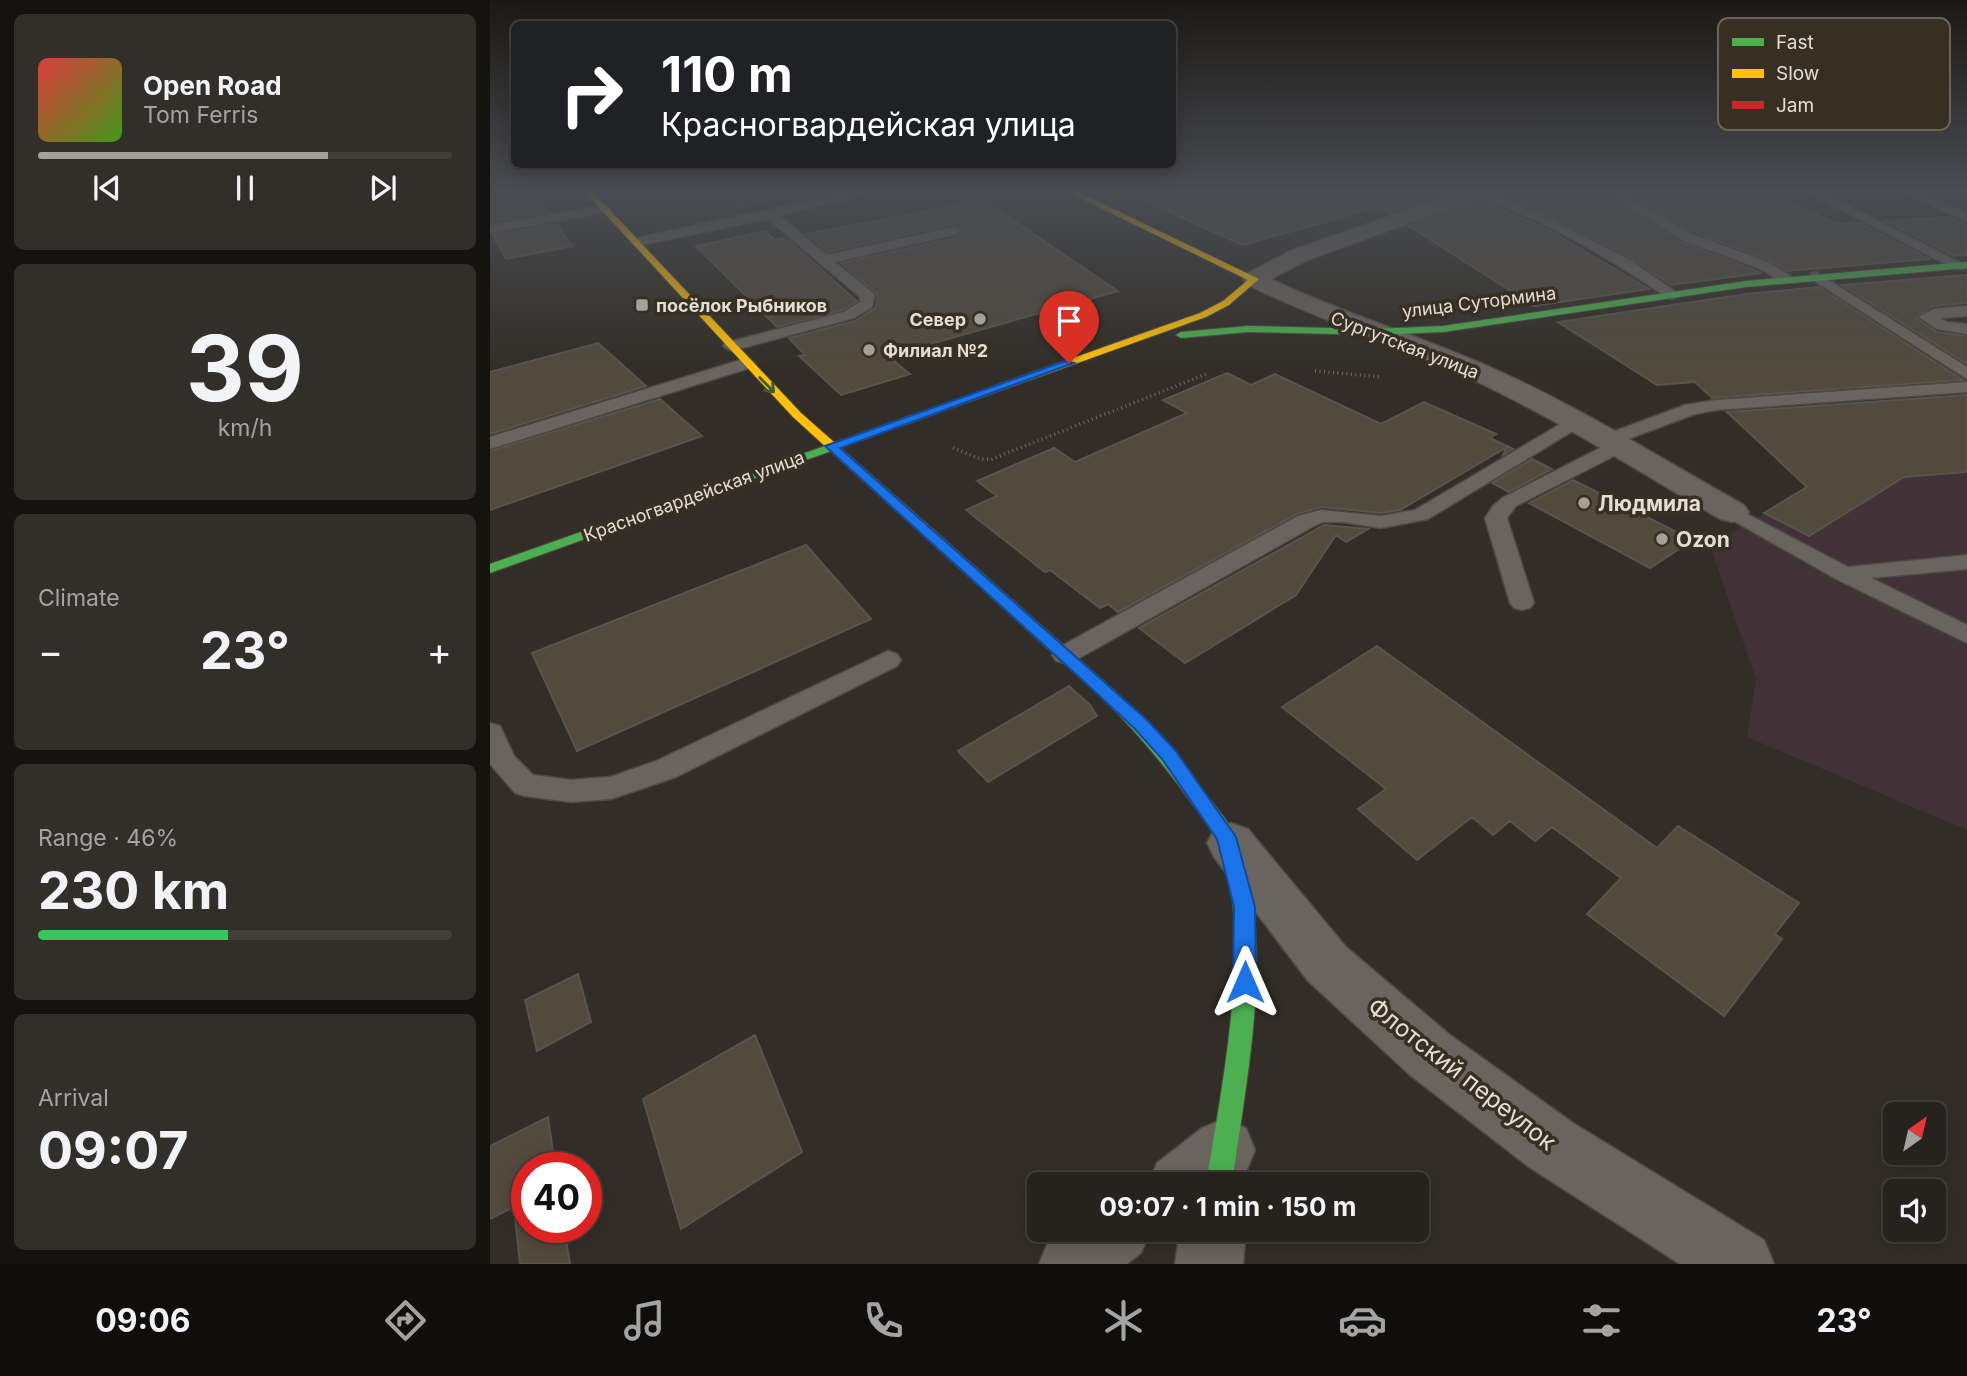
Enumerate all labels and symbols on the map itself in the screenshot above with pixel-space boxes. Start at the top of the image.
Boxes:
legend [1718,18,1950,130]
text: Fast [1776,31,1814,54]
text: Slow [1776,62,1819,85]
text: Jam [1776,94,1814,117]
street label: улица Сутормина [1401,282,1557,322]
pin [1039,291,1099,363]
place label: посёлок Рыбников [656,295,827,316]
marker: посёлок Рыбников [634,297,650,313]
street label: Сургутская улица [1328,307,1482,383]
place label: Север [910,309,966,330]
marker: Север [972,311,988,327]
place label: Филиал №2 [883,340,988,361]
marker: Филиал №2 [861,342,877,358]
one-way arrow [759,376,776,393]
street label: Красногвардейская улица [581,446,807,546]
place label: Людмила [1598,491,1701,516]
marker: Людмила [1576,495,1592,511]
place label: Ozon [1676,527,1730,552]
marker: Ozon [1654,531,1670,547]
position arrow [1208,945,1282,1019]
street label: Флотский переулок [1362,992,1562,1156]
north arrow [1883,1102,1946,1166]
speed limit sign: 40 [511,1152,602,1243]

